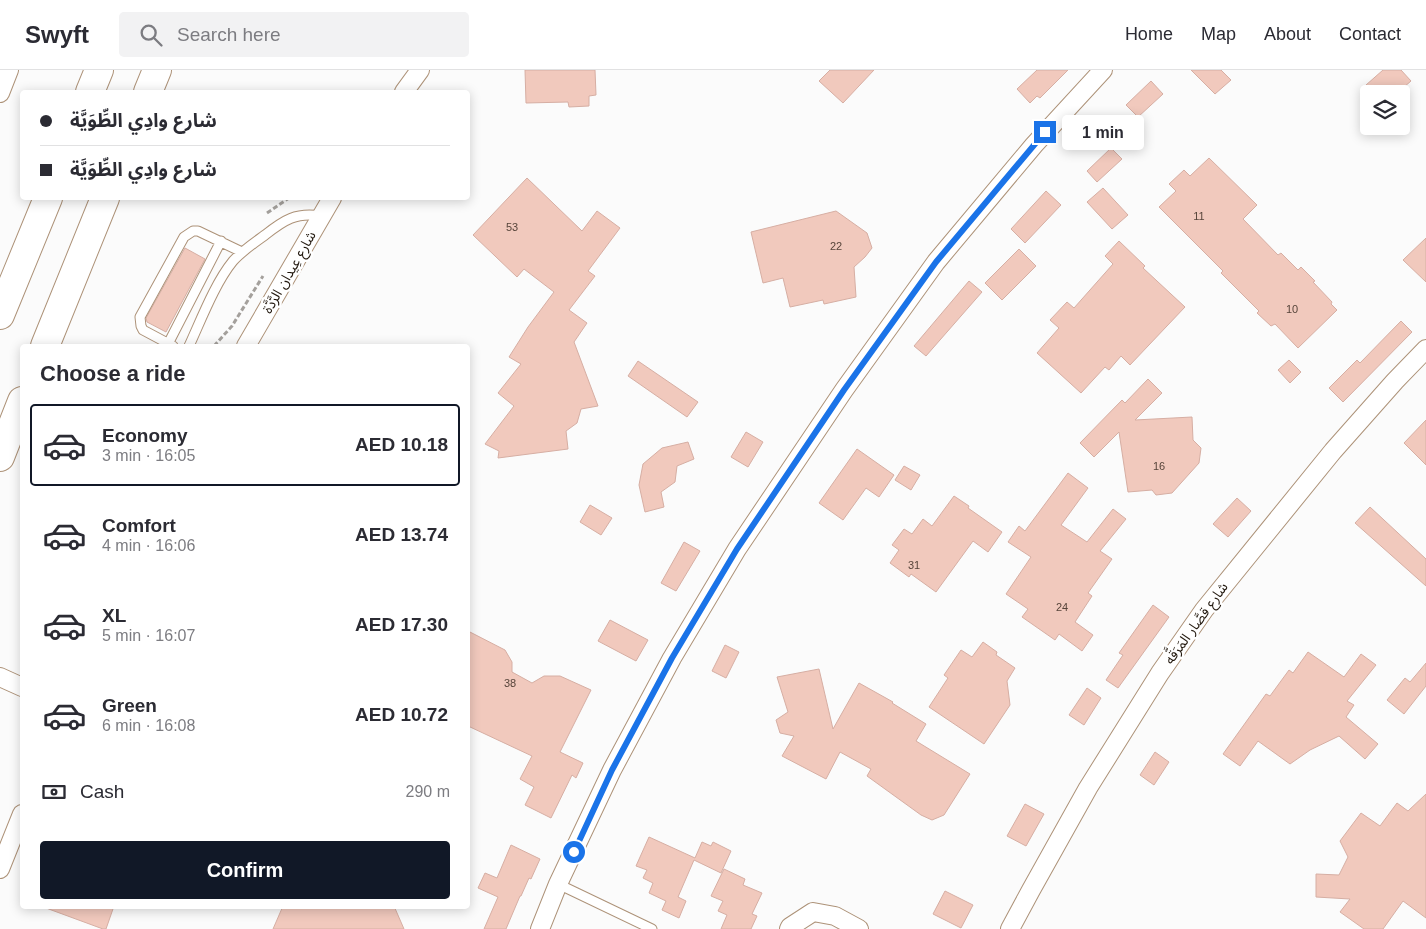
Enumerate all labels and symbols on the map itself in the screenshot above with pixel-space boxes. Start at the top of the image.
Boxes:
callout: 1 min [1062,114,1145,150]
route end [1034,121,1056,143]
house number: 11 [1193,210,1205,222]
house number: 53 [506,221,518,233]
street label: شارع عِيدان الرَّدَّة [258,228,322,317]
house number: 22 [830,240,842,252]
house number: 10 [1286,303,1298,315]
house number: 16 [1153,460,1165,472]
house number: 31 [908,559,920,571]
street label: شارع قصَّار المَرَقَّه [1158,577,1233,669]
house number: 24 [1056,601,1068,613]
house number: 38 [504,677,516,689]
route start [563,841,585,863]

